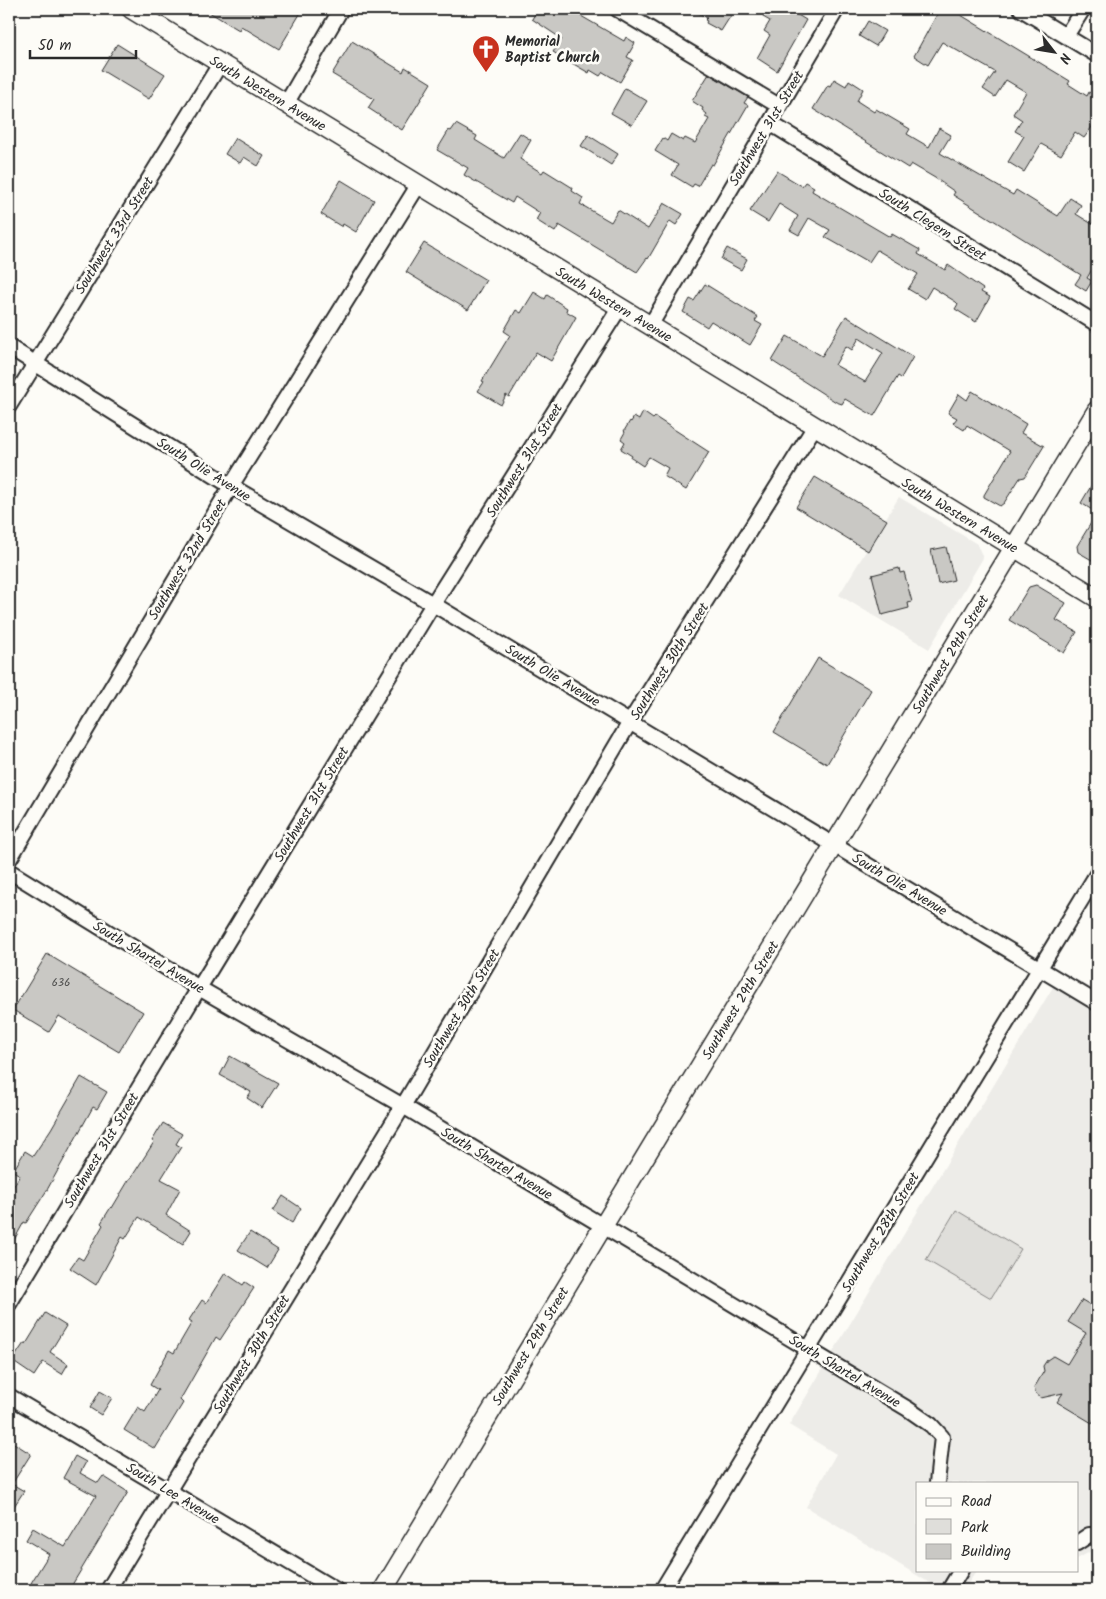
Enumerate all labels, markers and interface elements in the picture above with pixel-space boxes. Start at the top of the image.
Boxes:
scale bar [30,28,136,60]
north arrow [1028,28,1078,78]
place label: Memorial Baptist Church [505,31,600,69]
text: 50 m [38,34,72,58]
church icon: Memorial Baptist Church [471,34,501,73]
text: N [1052,49,1076,68]
street label: South Western Avenue [205,50,331,138]
street label: Southwest 31st Street [724,66,810,190]
street label: Southwest 33rd Street [70,172,160,299]
street label: South Clegern Street [874,183,991,267]
street label: South Western Avenue [551,261,677,349]
street label: Southwest 31st Street [481,399,569,522]
street label: South Olie Avenue [152,432,255,508]
street label: South Western Avenue [897,472,1023,560]
street label: Southwest 32nd Street [143,494,233,624]
street label: Southwest 29th Street [907,590,995,718]
street label: Southwest 30th Street [625,598,715,725]
street label: South Olie Avenue [501,639,605,713]
street label: Southwest 31st Street [269,742,355,866]
street label: South Olie Avenue [848,848,952,922]
street label: South Shartel Avenue [88,916,209,1000]
street label: Southwest 29th Street [697,936,785,1064]
street label: Southwest 30th Street [418,944,506,1072]
house number: 636 [52,974,70,992]
street label: Southwest 31st Street [59,1088,145,1212]
street label: South Shartel Avenue [436,1122,557,1206]
street label: Southwest 28th Street [836,1168,926,1297]
street label: Southwest 29th Street [487,1282,575,1410]
street label: Southwest 30th Street [208,1290,296,1418]
street label: South Shartel Avenue [784,1330,905,1414]
street label: South Lee Avenue [121,1457,224,1531]
legend [916,1482,1078,1572]
text: Road [961,1490,992,1514]
text: Park [961,1516,989,1540]
text: Building [961,1540,1011,1564]

